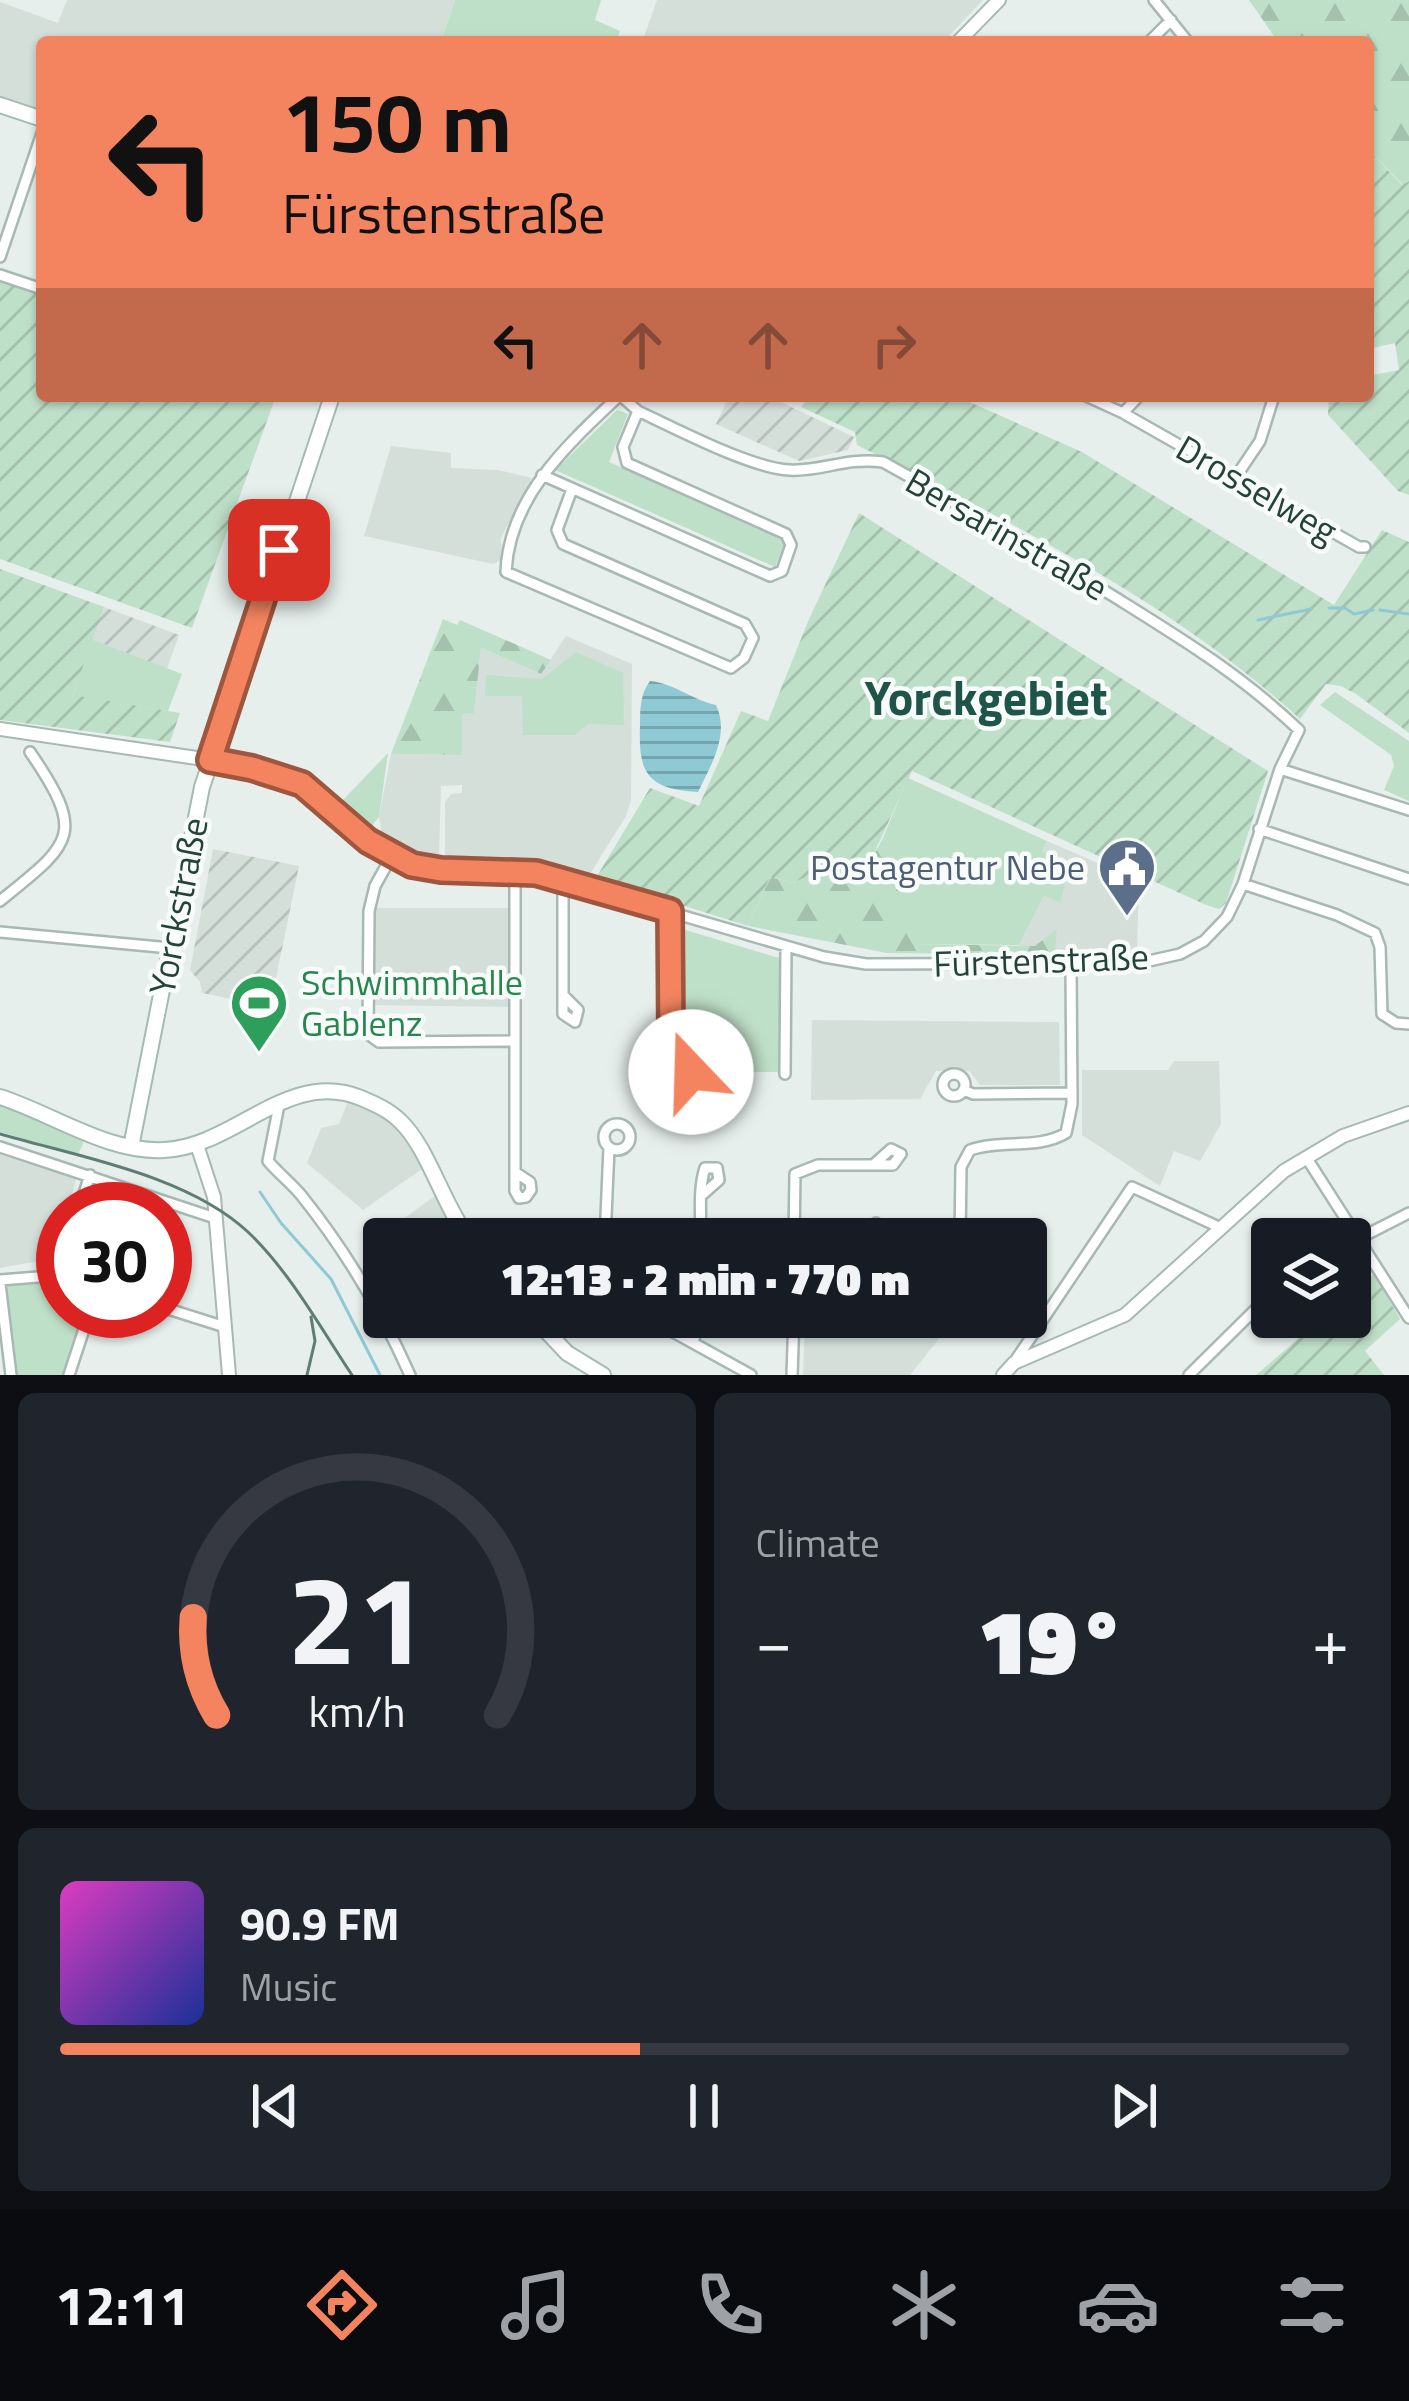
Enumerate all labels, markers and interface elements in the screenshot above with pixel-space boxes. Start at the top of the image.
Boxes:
text: 150 m [282,57,512,185]
icon: left [84,84,240,240]
text: Fürstenstraße [282,172,605,254]
icon: left [483,312,549,378]
icon: ahead [609,312,675,378]
icon: ahead [735,312,801,378]
icon: right [861,312,927,378]
street label: Drosselweg [1166,420,1348,557]
street label: Bersarinstraße [896,453,1119,614]
pin [228,499,330,601]
icon: arrive [246,517,312,583]
district label: Yorckgebiet [864,661,1108,734]
street label: Yorckstraße [133,813,222,999]
public building icon: Postagentur Nebe [1096,836,1158,918]
place label: Postagentur Nebe [810,839,1085,894]
street label: Fürstenstraße [932,928,1150,991]
place label: Schwimmhalle Gablenz [301,954,523,1050]
sports icon: Schwimmhalle Gablenz [228,972,290,1054]
position arrow [628,1009,754,1135]
speed limit sign: 30 [36,1182,192,1338]
map controls [1251,1218,1371,1338]
button: layers [1251,1218,1371,1338]
text: 12:13 · 2 min · 770 m [501,1244,909,1312]
text: Climate [756,1513,880,1572]
text: 21 [287,1523,427,1712]
text: 19° [978,1572,1127,1709]
text: − [756,1590,792,1691]
text: + [1312,1590,1349,1691]
text: km/h [308,1677,405,1743]
text: 90.9 FM [240,1889,400,1957]
text: Music [240,1957,337,2016]
icon: previous [242,2073,308,2139]
icon: pause [671,2073,737,2139]
icon: next [1101,2073,1167,2139]
icon: directions [300,2263,384,2347]
icon: music [494,2263,578,2347]
icon: phone [688,2263,772,2347]
icon: climate [882,2263,966,2347]
icon: car [1076,2263,1160,2347]
icon: filters [1270,2263,1354,2347]
text: 12:11 [55,2264,190,2346]

